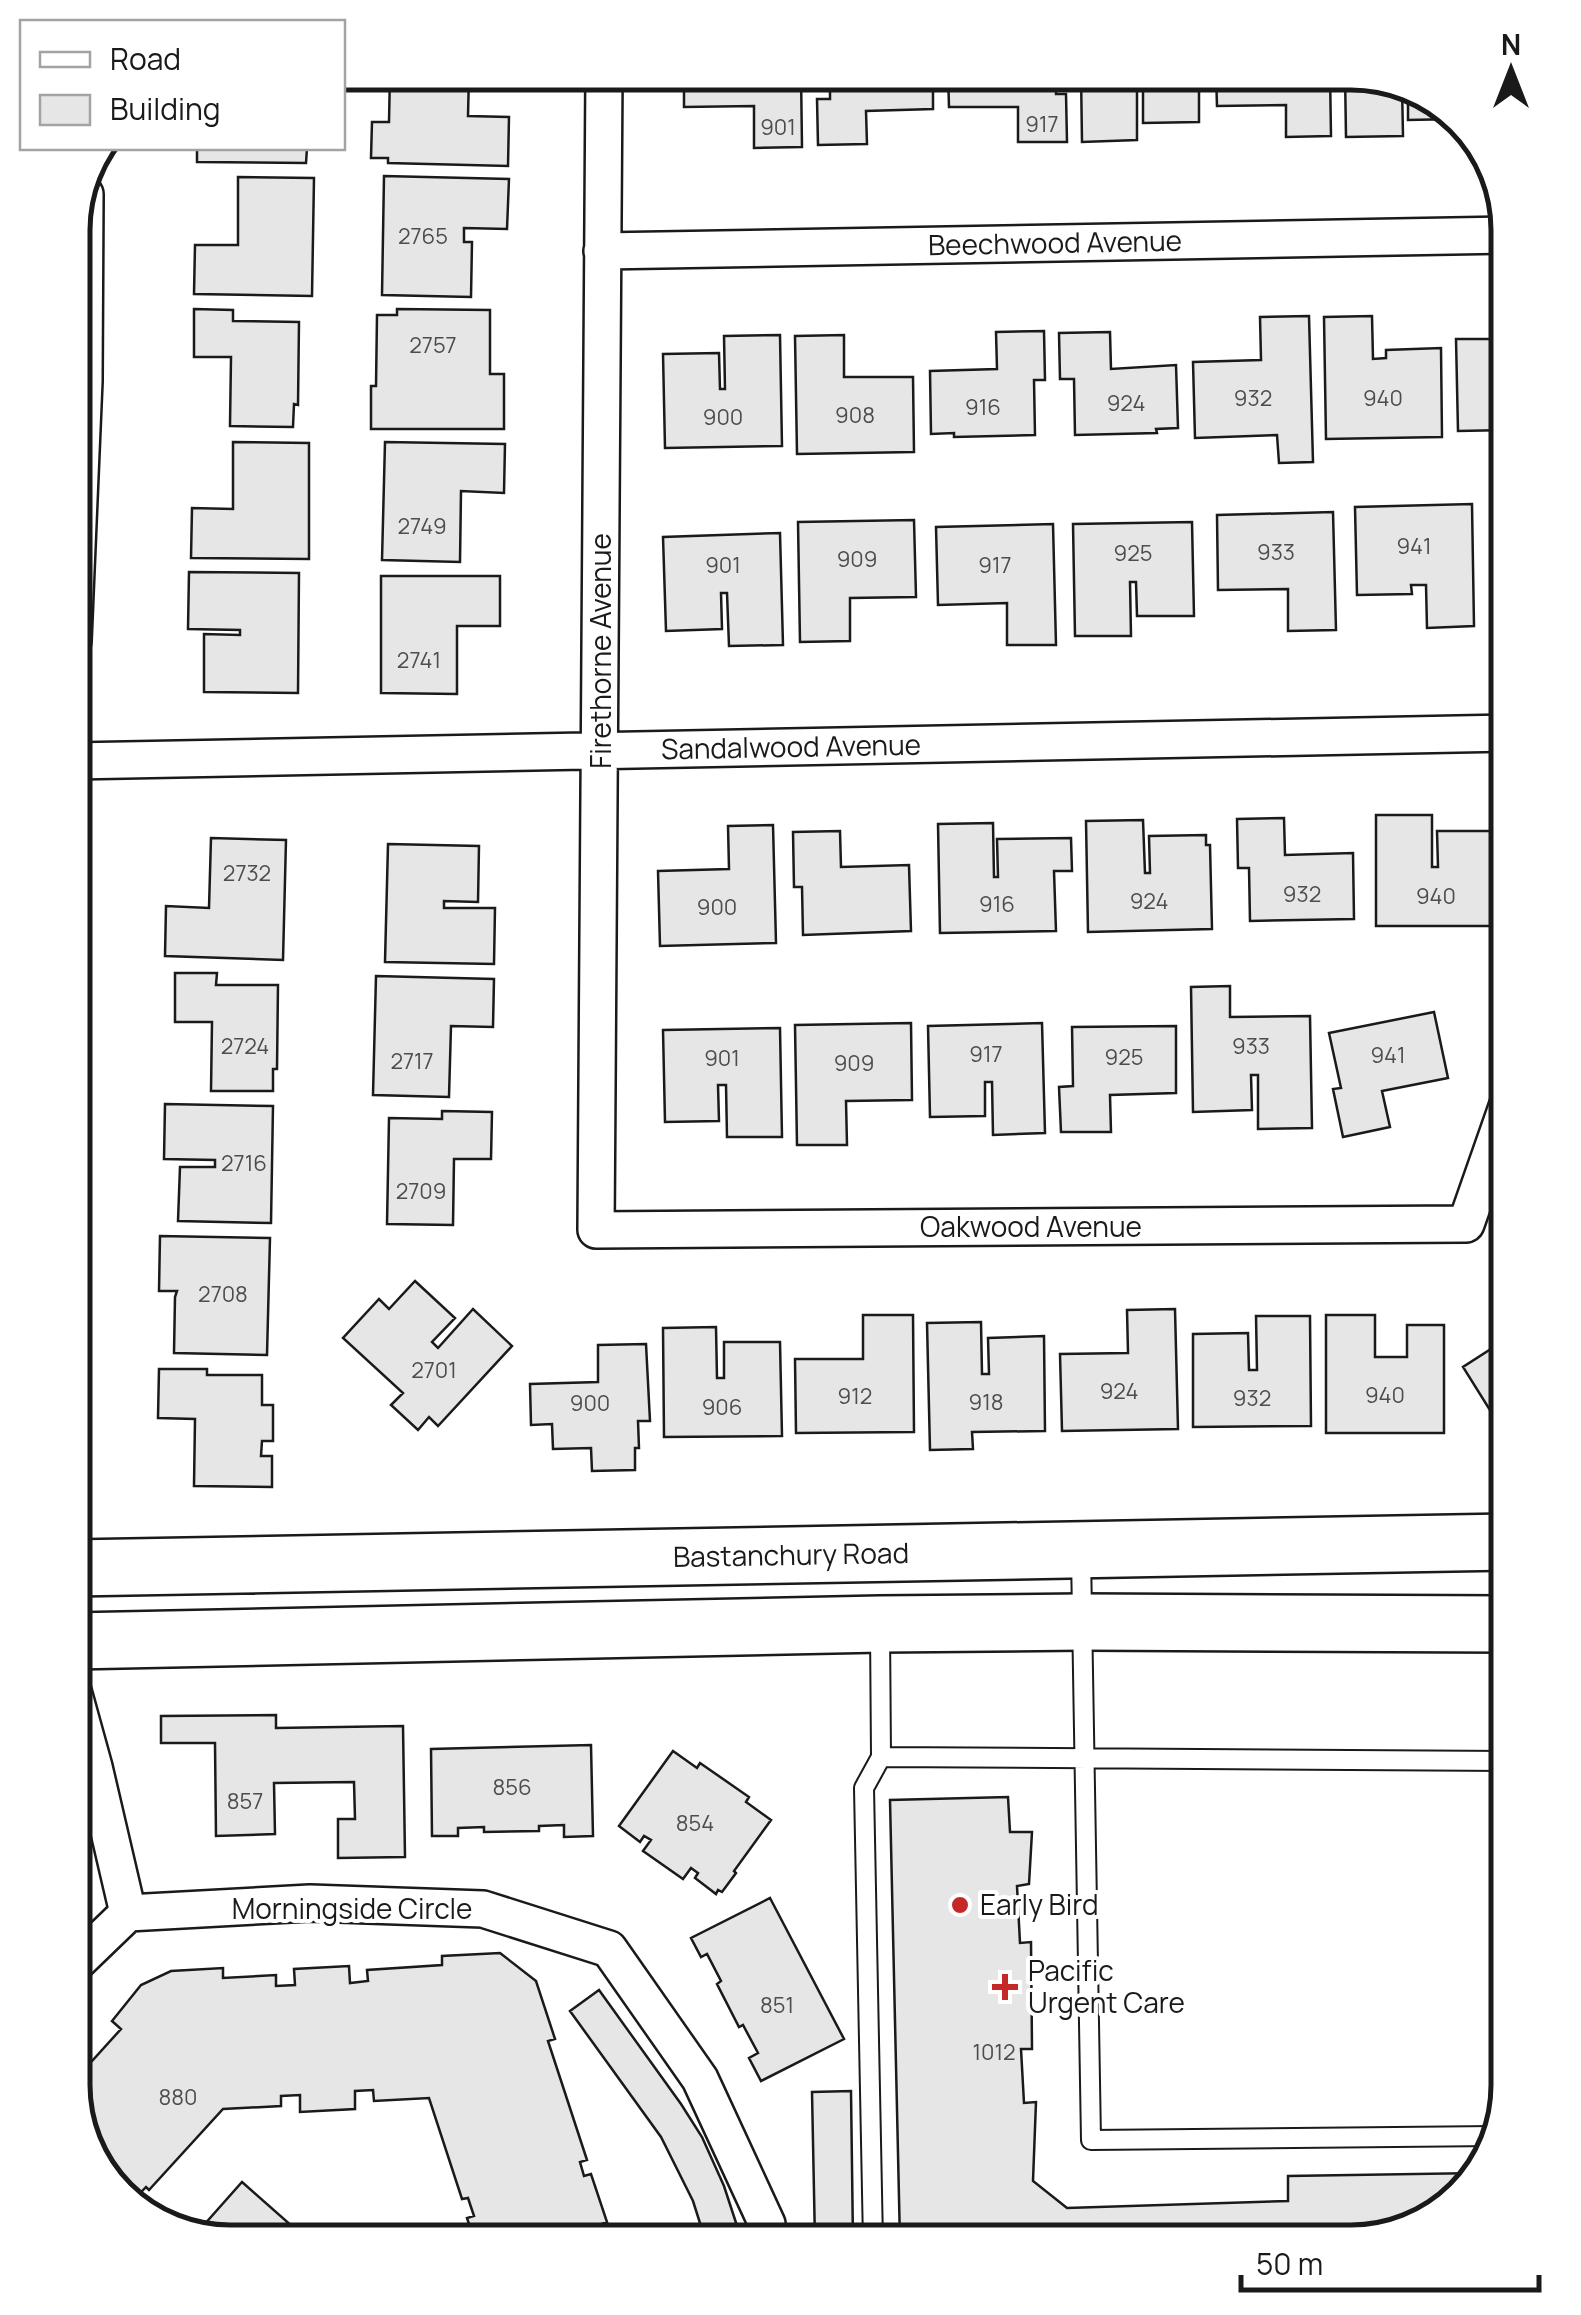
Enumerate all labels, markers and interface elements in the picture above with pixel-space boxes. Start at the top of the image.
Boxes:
legend [20,20,345,150]
north arrow [1461,20,1561,120]
text: N [1501,25,1521,63]
text: Road [110,38,181,79]
text: Building [110,88,221,129]
house number: 917 [1025,109,1059,139]
house number: 901 [760,112,796,142]
house number: 2765 [398,221,448,251]
street label: Beechwood Avenue [928,221,1182,263]
house number: 2757 [409,330,457,360]
house number: 932 [1234,383,1272,413]
house number: 940 [1363,383,1403,413]
house number: 924 [1107,388,1145,418]
house number: 916 [965,392,1001,422]
house number: 908 [835,400,875,430]
house number: 900 [703,402,743,432]
house number: 2749 [397,511,447,541]
house number: 941 [1396,531,1432,561]
street label: Firethorne Avenue [581,533,619,769]
house number: 933 [1257,537,1295,567]
house number: 925 [1114,538,1152,568]
house number: 909 [837,544,877,574]
house number: 901 [705,550,741,580]
house number: 917 [978,550,1012,580]
house number: 2741 [397,645,441,675]
street label: Sandalwood Avenue [661,725,921,767]
house number: 2732 [223,858,271,888]
house number: 932 [1283,879,1321,909]
house number: 940 [1416,881,1456,911]
house number: 924 [1130,886,1168,916]
house number: 916 [979,889,1015,919]
house number: 900 [697,892,737,922]
house number: 2724 [221,1031,269,1061]
house number: 933 [1232,1031,1270,1061]
house number: 917 [969,1039,1003,1069]
house number: 941 [1370,1040,1406,1070]
house number: 925 [1105,1042,1143,1072]
house number: 901 [704,1043,740,1073]
house number: 2717 [390,1046,434,1076]
house number: 909 [834,1048,874,1078]
house number: 2716 [221,1148,267,1178]
house number: 2709 [396,1176,446,1206]
street label: Oakwood Avenue [920,1207,1142,1245]
house number: 2708 [198,1279,248,1309]
house number: 2701 [411,1355,457,1385]
house number: 924 [1100,1376,1138,1406]
house number: 940 [1365,1380,1405,1410]
house number: 912 [838,1381,872,1411]
house number: 932 [1233,1383,1271,1413]
house number: 918 [968,1387,1004,1417]
house number: 900 [570,1388,610,1418]
house number: 906 [702,1392,742,1422]
street label: Bastanchury Road [673,1533,909,1575]
house number: 856 [492,1772,532,1802]
house number: 857 [227,1786,263,1816]
house number: 854 [676,1808,714,1838]
place label: Early Bird [980,1885,1099,1923]
street label: Morningside Circle [232,1889,472,1927]
marker: Early Bird [949,1894,971,1916]
place label: Pacific Urgent Care [1028,1951,1185,2021]
marker: Pacific Urgent Care [992,1974,1018,2000]
house number: 851 [760,1990,794,2020]
house number: 1012 [972,2037,1016,2067]
house number: 880 [159,2082,197,2112]
scale bar [1241,2230,1538,2292]
text: 50 m [1256,2243,1323,2284]

